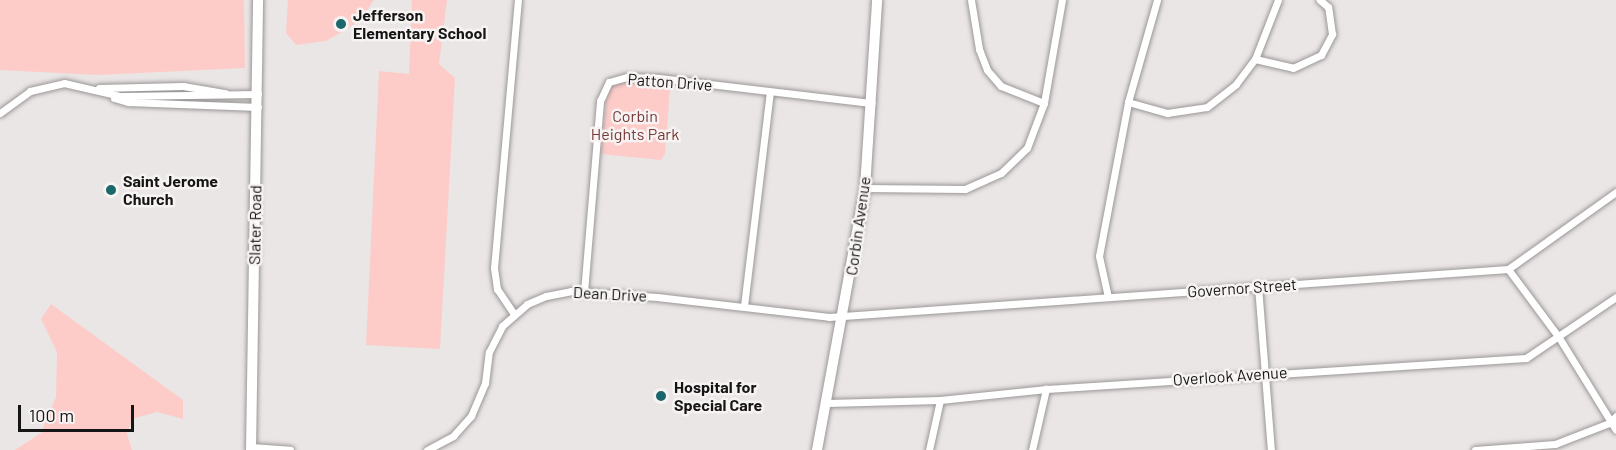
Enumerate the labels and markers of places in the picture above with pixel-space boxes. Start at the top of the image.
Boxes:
place label: Jefferson Elementary School [353,5,486,43]
marker: Jefferson Elementary School [334,17,348,31]
place label: Saint Jerome Church [123,171,218,209]
marker: Saint Jerome Church [104,183,118,197]
place label: Hospital for Special Care [674,377,762,415]
marker: Hospital for Special Care [652,387,670,405]

